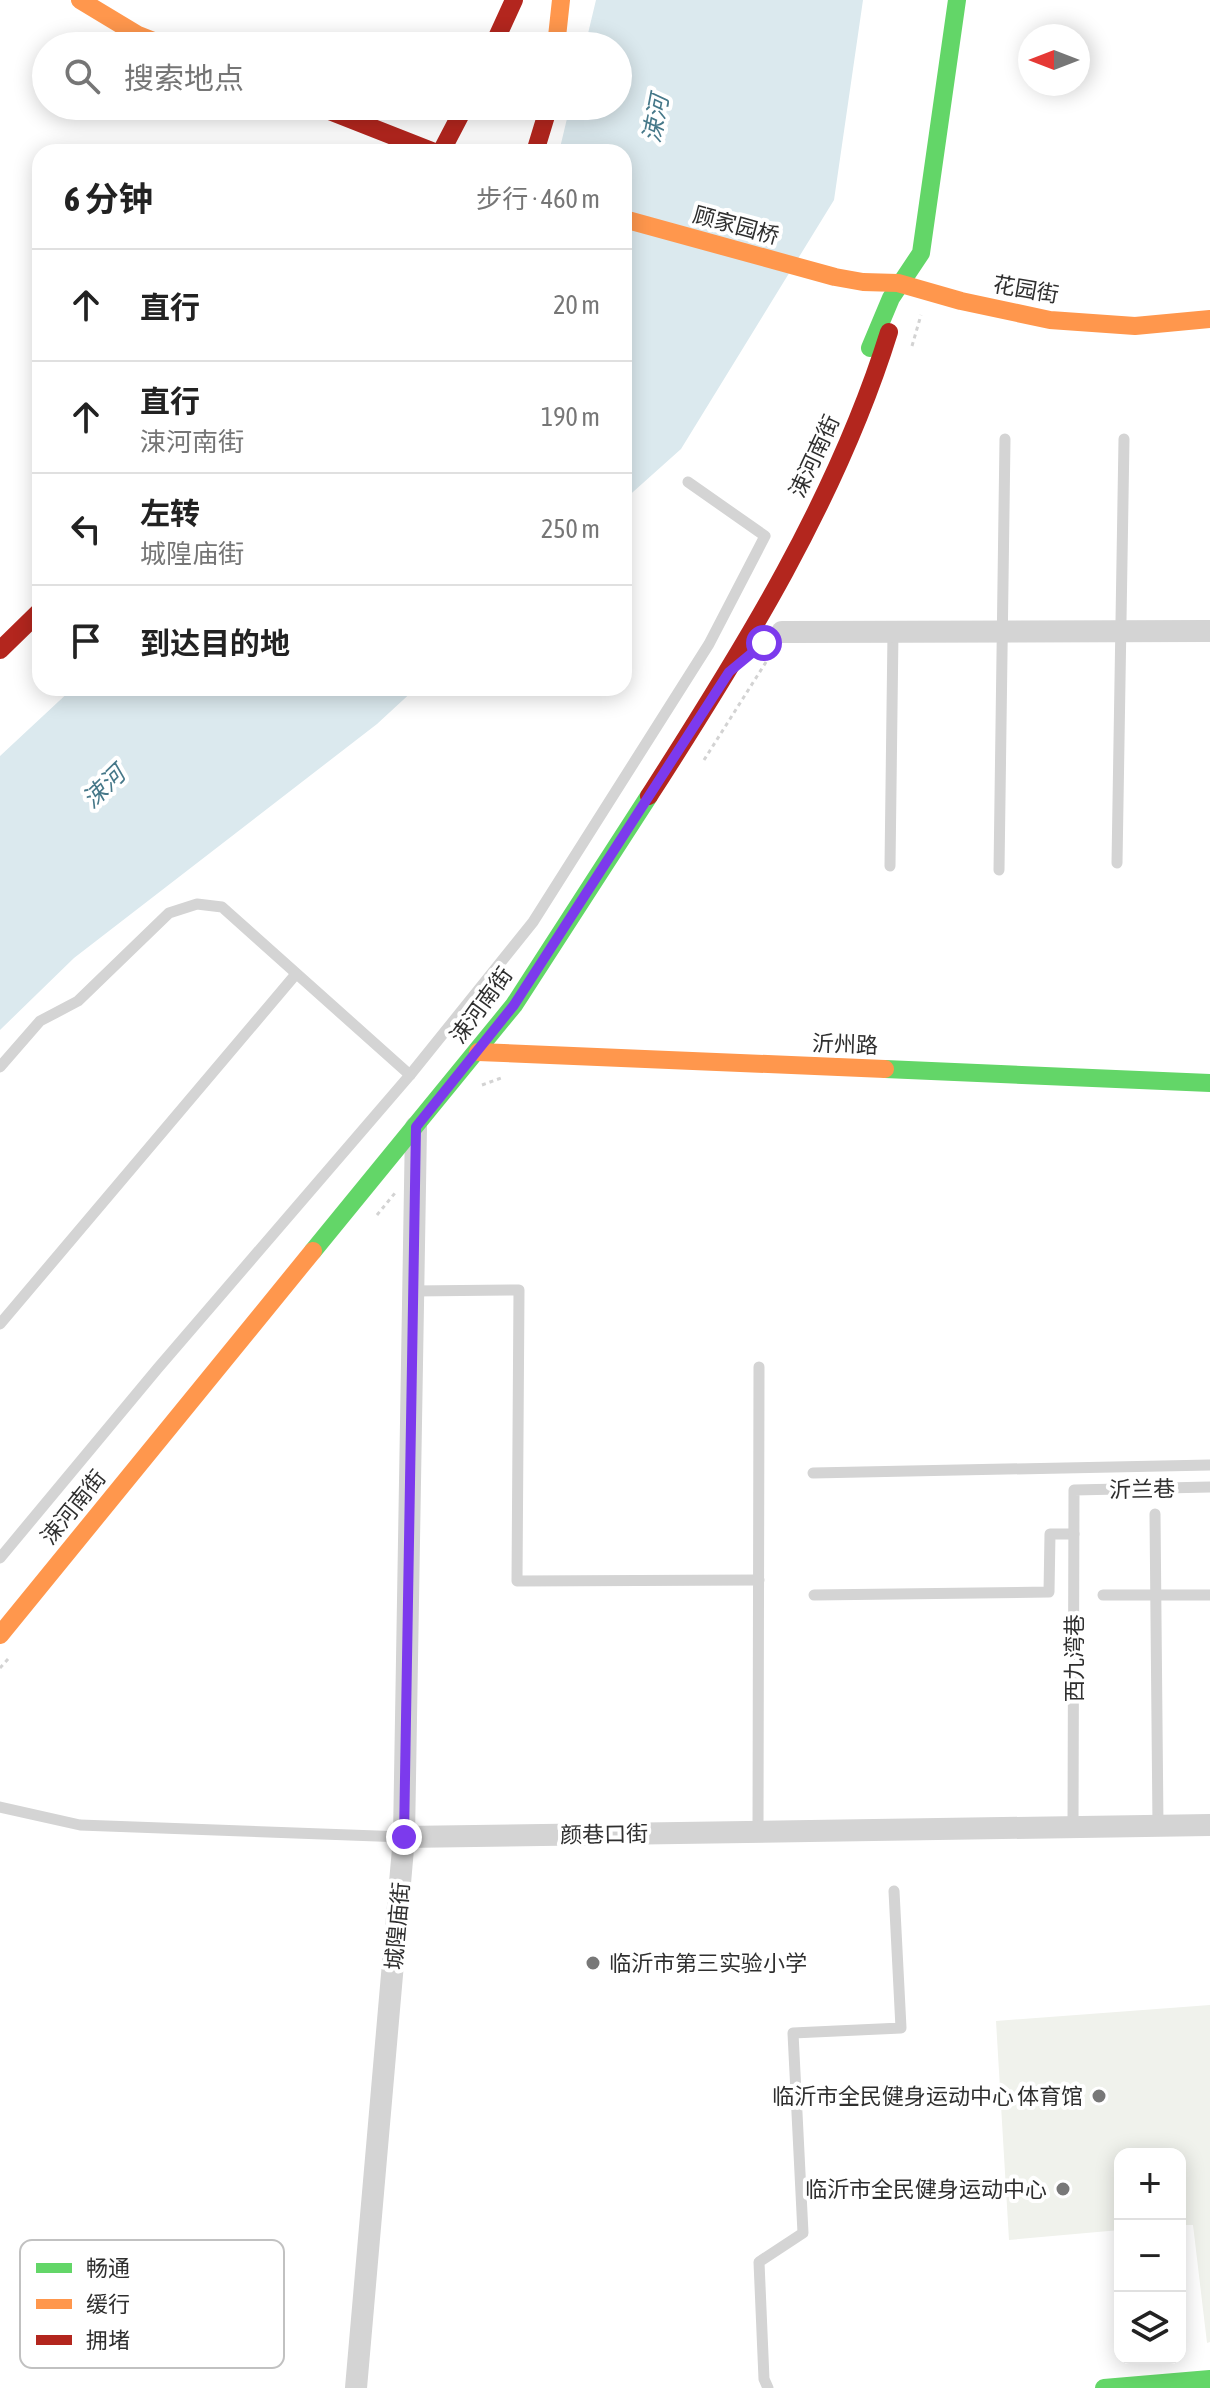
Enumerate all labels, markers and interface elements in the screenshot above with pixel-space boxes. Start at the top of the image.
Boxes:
north arrow [1018,24,1090,96]
search box [32,32,632,120]
icon: search [60,54,104,98]
text: 搜索地点 [124,61,244,95]
water label: 涑河 [638,89,674,145]
text: 6 分钟 [64,179,153,218]
text: 步行 · 460 m [476,184,600,214]
street label: 顾家园桥 [690,201,782,249]
street label: 花园街 [991,270,1061,308]
icon: ahead [64,283,108,327]
text: 直行 [140,290,200,324]
text: 20 m [553,290,600,320]
text: 直行 [140,384,200,418]
icon: ahead [64,395,108,439]
text: 190 m [541,402,600,432]
street label: 涑河南街 [784,411,844,501]
text: 涑河南街 [140,427,244,457]
text: 左转 [140,496,200,530]
icon: left [64,507,108,551]
text: 250 m [541,514,600,544]
text: 城隍庙街 [140,539,244,569]
icon: arrive [64,619,108,663]
route start [746,625,782,661]
text: 到达目的地 [140,626,290,660]
water label: 涑河 [77,757,133,813]
street label: 涑河南街 [445,962,517,1048]
street label: 沂州路 [812,1030,878,1058]
street label: 涑河南街 [35,1465,111,1549]
street label: 沂兰巷 [1109,1475,1175,1503]
street label: 西九湾巷 [1061,1614,1087,1702]
route end [386,1819,422,1855]
street label: 颜巷口街 [560,1820,648,1848]
street label: 城隍庙街 [380,1881,414,1971]
place label: 临沂市第三实验小学 [609,1950,807,1976]
marker: 临沂市第三实验小学 [584,1954,602,1972]
place label: 临沂市全民健身运动中心 体育馆 [772,2083,1083,2109]
marker: 临沂市全民健身运动中心 体育馆 [1090,2087,1108,2105]
map controls [1114,2148,1186,2364]
button: + [1114,2148,1186,2220]
place label: 临沂市全民健身运动中心 [805,2176,1047,2202]
marker: 临沂市全民健身运动中心 [1054,2180,1072,2198]
button: − [1114,2220,1186,2292]
legend [20,2240,284,2368]
text: 畅通 [86,2255,130,2281]
text: 缓行 [86,2291,130,2317]
button: layers [1114,2292,1186,2364]
text: 拥堵 [86,2327,130,2353]

